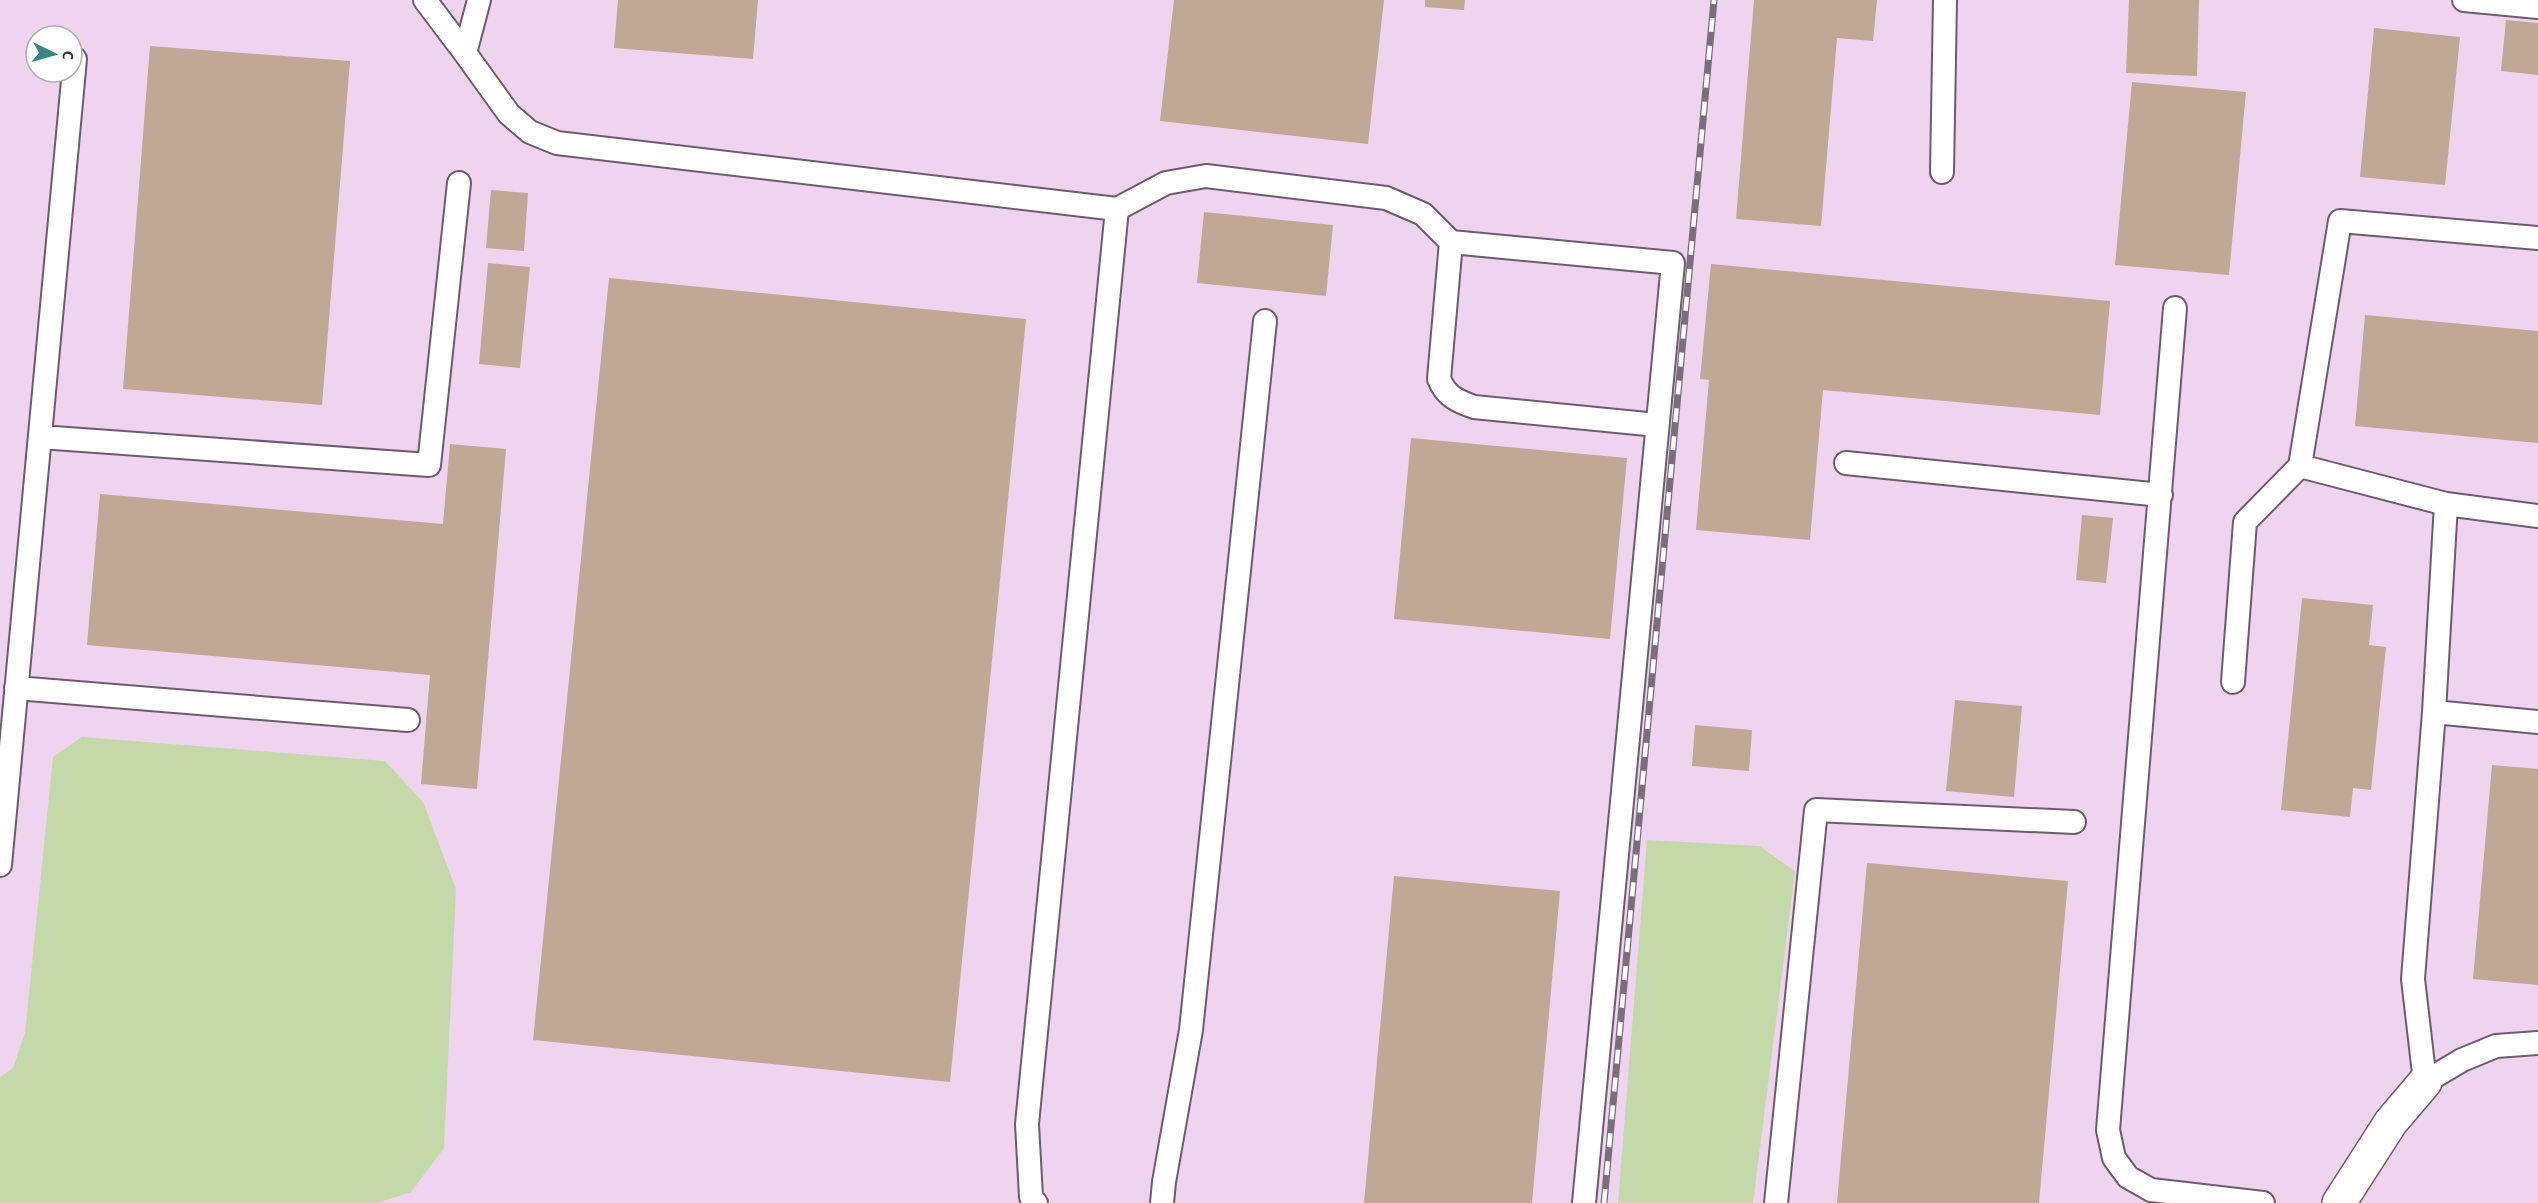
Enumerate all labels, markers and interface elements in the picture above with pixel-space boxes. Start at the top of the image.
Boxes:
north arrow [24,24,84,84]
text: С [60,50,76,60]

